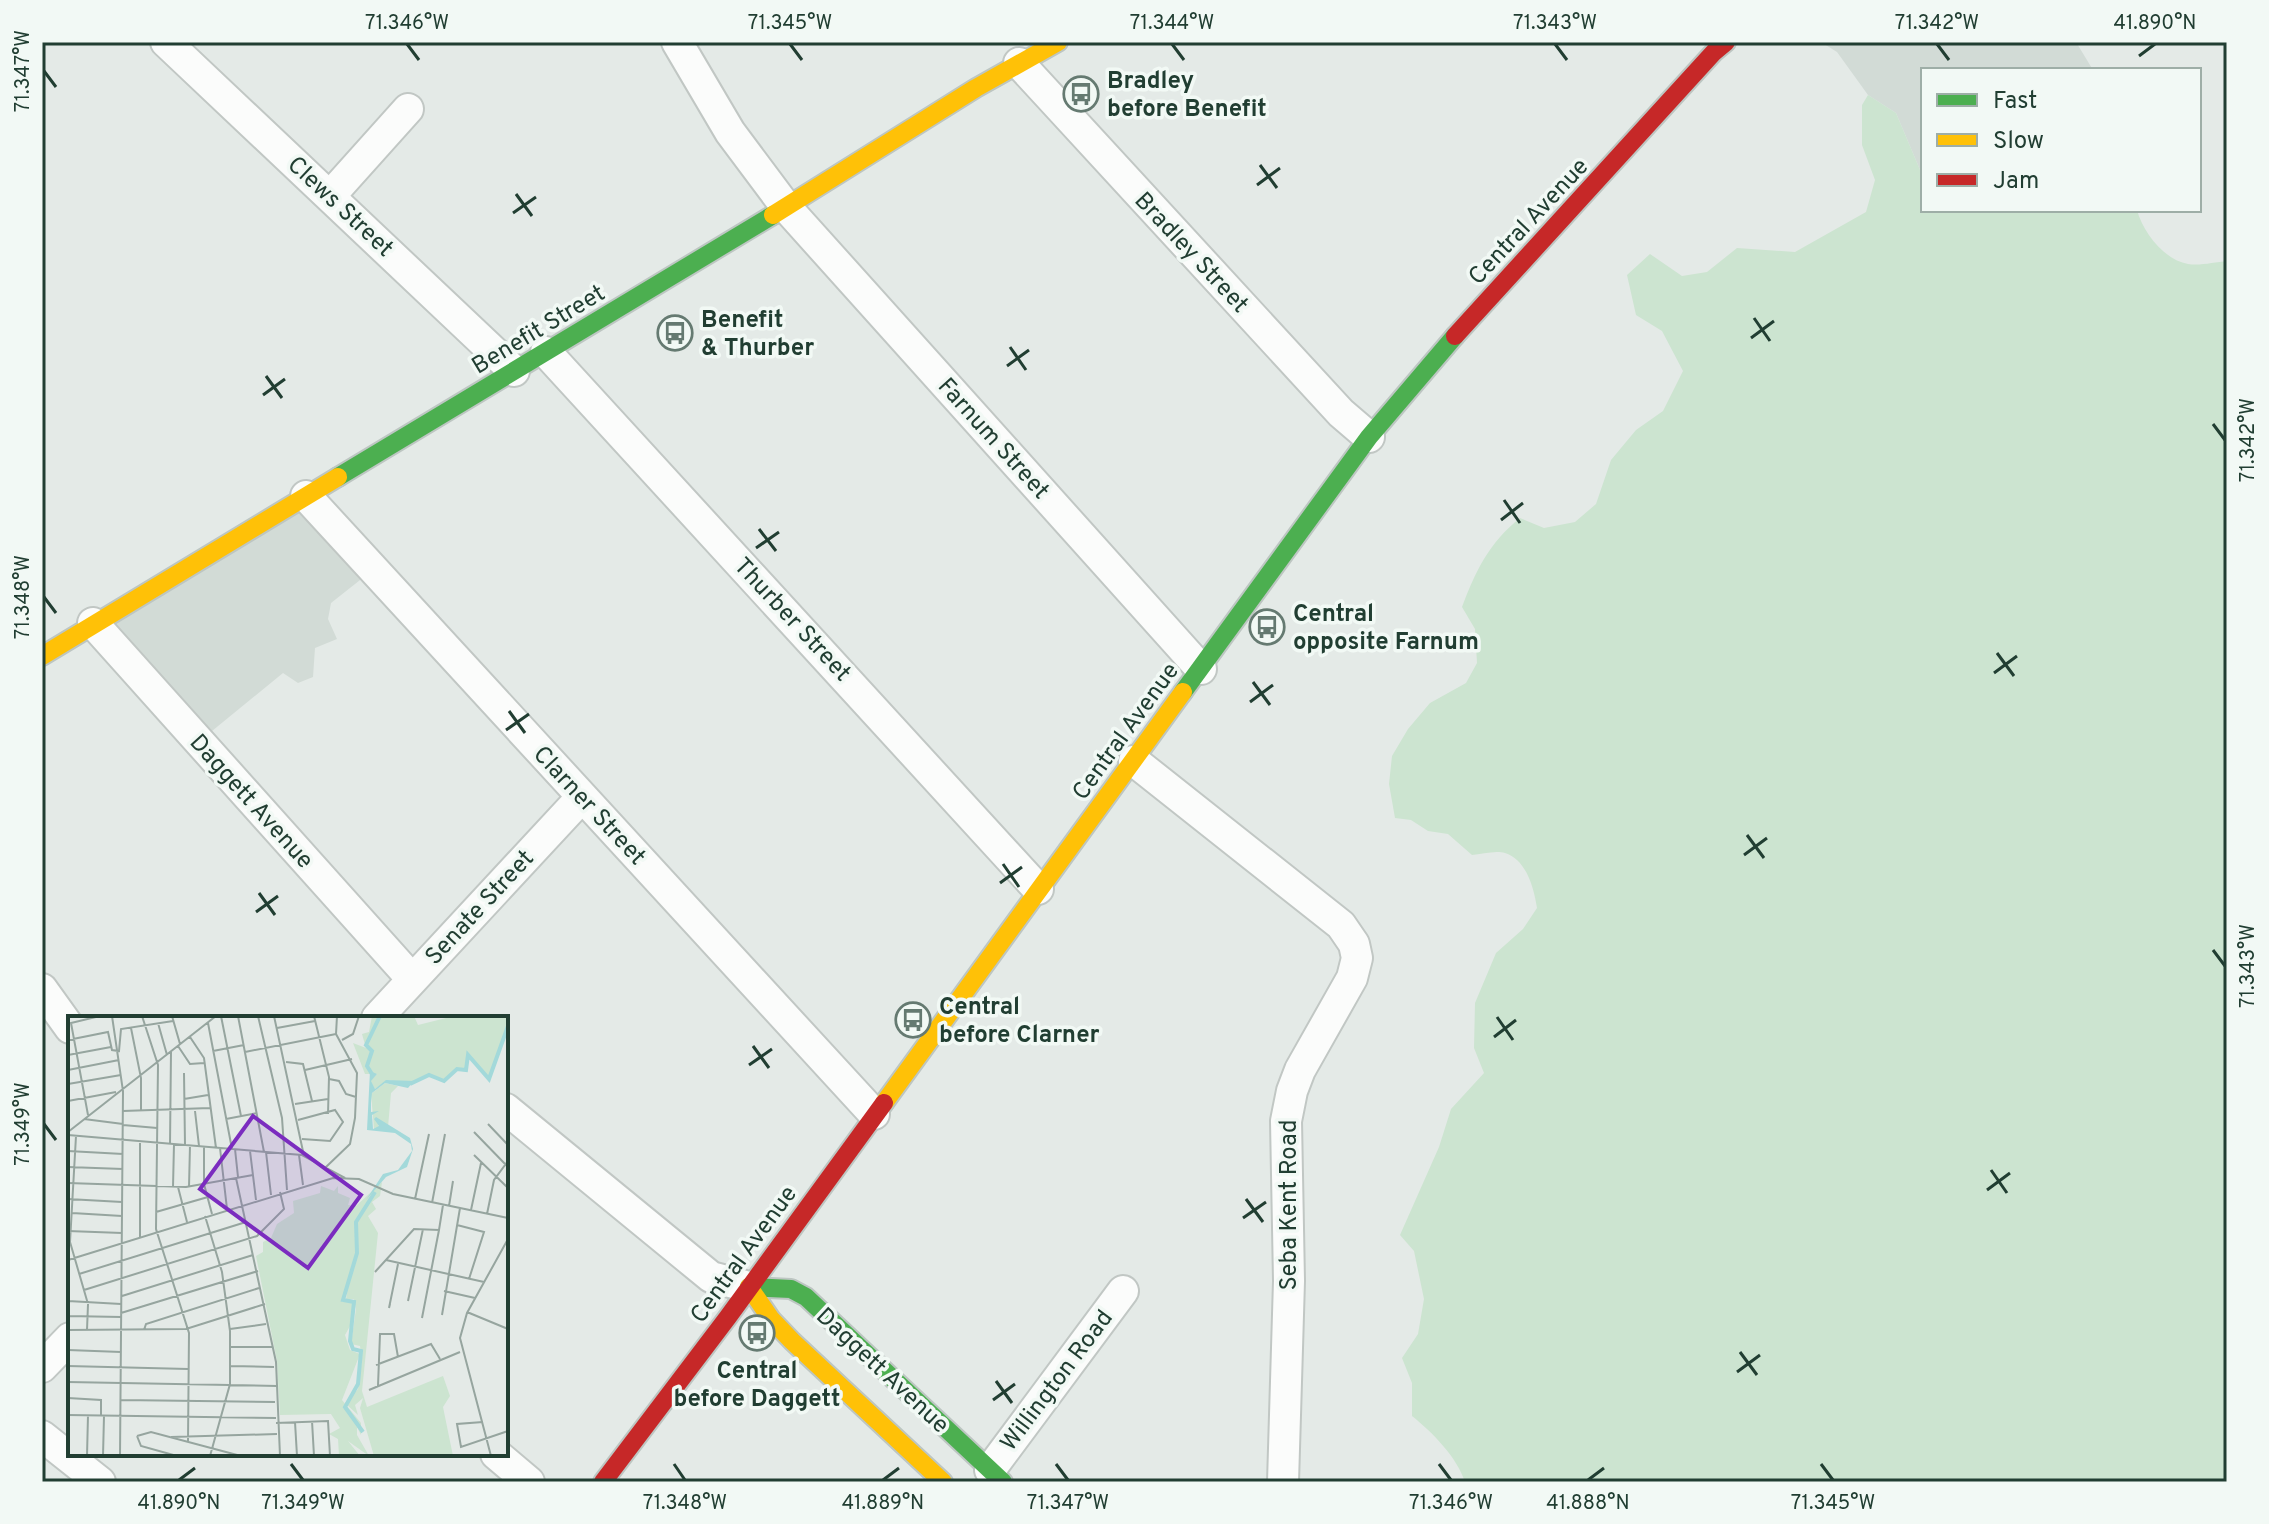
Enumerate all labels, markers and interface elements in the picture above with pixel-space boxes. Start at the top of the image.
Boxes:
text: 71.346°W [365,11,449,37]
text: 71.345°W [748,11,832,37]
text: 71.344°W [1130,11,1214,37]
text: 71.343°W [1513,11,1597,37]
text: 71.342°W [1895,11,1979,37]
text: 41.890°N [2113,11,2197,37]
text: 71.347°W [11,30,37,112]
place label: Bradley before Benefit [1107,67,1267,125]
legend [1921,68,2201,212]
bus stop icon: Bradley before Benefit [1062,75,1100,113]
text: Fast [1993,87,2037,117]
text: Slow [1993,127,2044,157]
street label: Clews Street [280,151,399,264]
street label: Central Avenue [1463,153,1596,292]
text: Jam [1993,167,2039,197]
street label: Bradley Street [1127,187,1254,320]
street label: Benefit Street [467,279,611,382]
place label: Benefit & Thurber [701,306,814,364]
bus stop icon: Benefit & Thurber [656,314,694,352]
street label: Farnum Street [930,372,1055,506]
text: 71.342°W [2236,398,2262,482]
street label: Thurber Street [727,552,857,689]
text: 71.348°W [11,555,37,639]
place label: Central opposite Farnum [1293,600,1479,658]
bus stop icon: Central opposite Farnum [1248,608,1286,646]
street label: Central Avenue [1067,658,1187,807]
street label: Daggett Avenue [182,729,319,876]
street label: Clarner Street [526,741,651,872]
street label: Senate Street [420,845,541,972]
text: 71.343°W [2236,924,2262,1008]
place label: Central before Clarner [939,993,1100,1051]
bus stop icon: Central before Clarner [894,1001,932,1039]
inset map [68,1016,508,1456]
text: 71.349°W [11,1082,37,1166]
street label: Seba Kent Road [1275,1120,1305,1290]
street label: Central Avenue [685,1181,805,1330]
street label: Daggett Avenue [809,1302,954,1441]
street label: Willington Road [995,1305,1120,1458]
bus stop icon: Central before Daggett [738,1314,776,1352]
place label: Central before Daggett [674,1357,840,1415]
text: 41.890°N [137,1491,221,1517]
text: 71.349°W [261,1491,345,1517]
text: 71.348°W [643,1491,727,1517]
text: 41.889°N [842,1491,924,1517]
text: 71.347°W [1027,1491,1109,1517]
text: 71.346°W [1409,1491,1493,1517]
text: 41.888°N [1546,1491,1630,1517]
text: 71.345°W [1791,1491,1875,1517]

